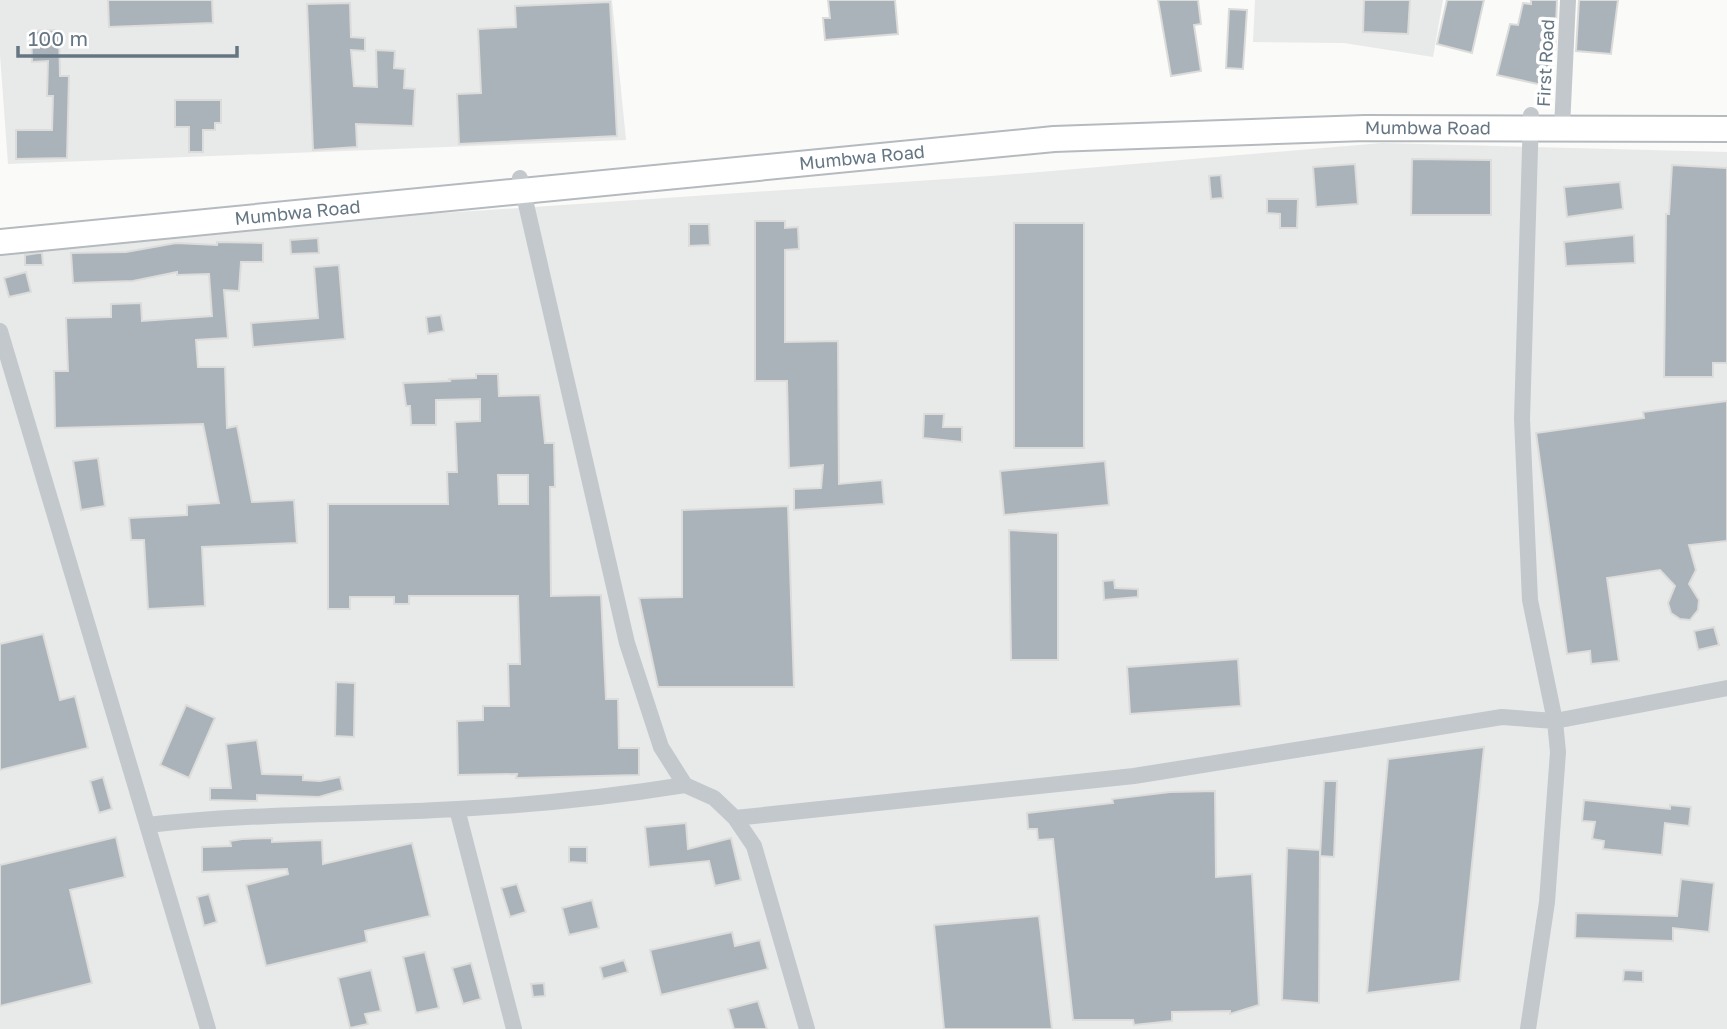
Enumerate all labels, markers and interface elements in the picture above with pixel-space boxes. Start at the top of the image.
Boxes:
scale bar [18,14,236,58]
street label: First Road [1532,18,1558,107]
text: 100 m [28,25,88,51]
street label: Mumbwa Road [1365,116,1491,138]
street label: Mumbwa Road [798,140,926,174]
street label: Mumbwa Road [234,195,361,229]

